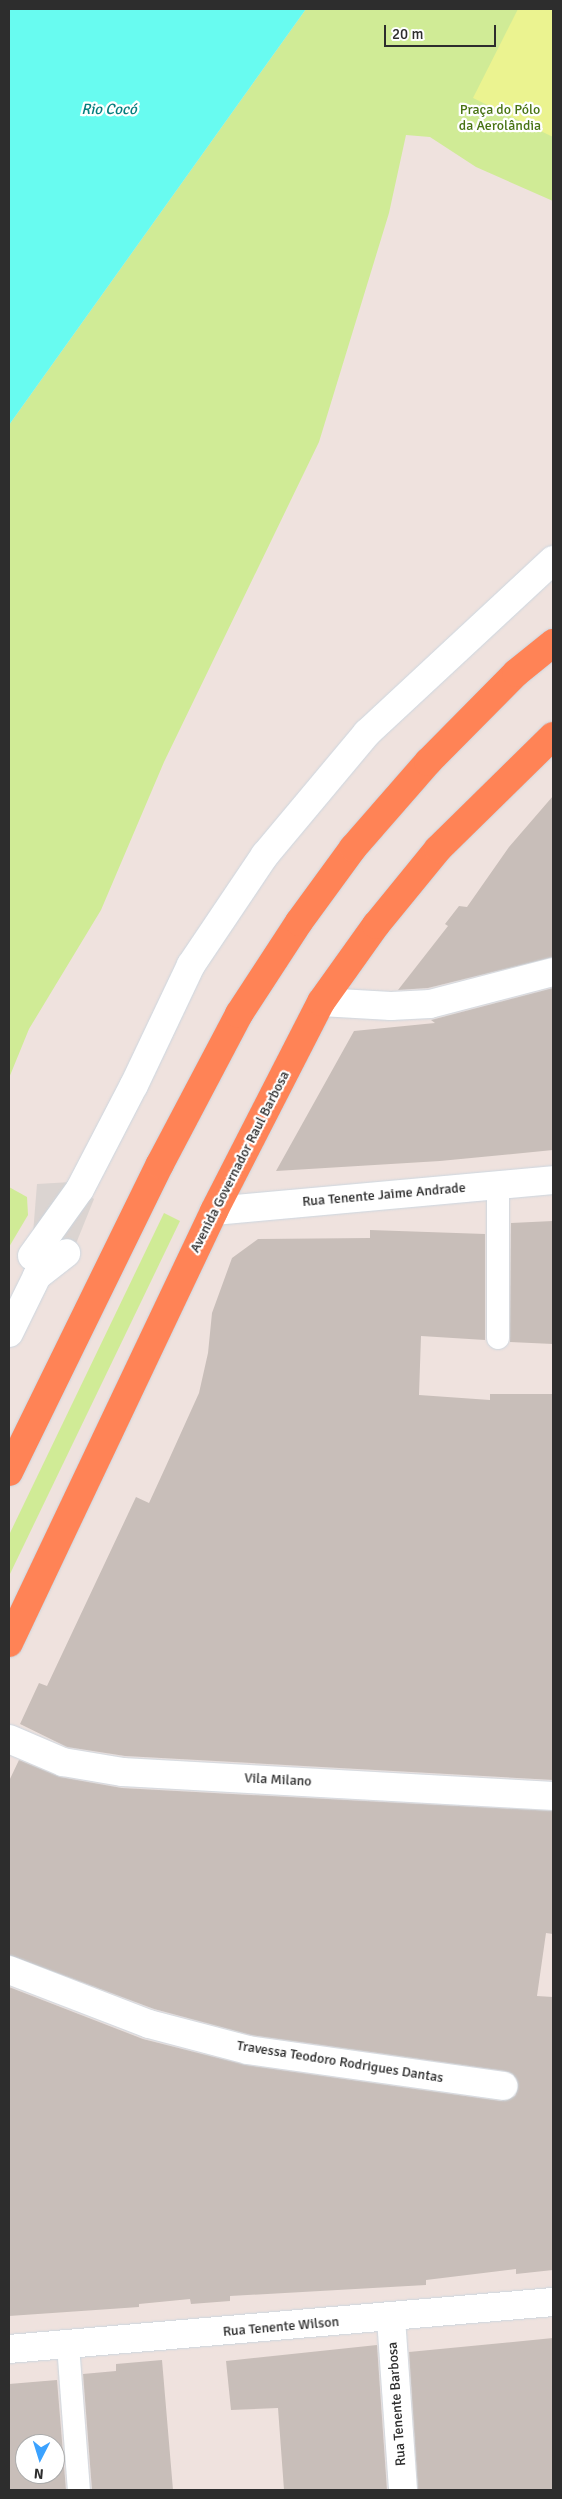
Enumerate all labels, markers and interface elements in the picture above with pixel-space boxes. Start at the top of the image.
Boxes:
scale bar [387,15,500,47]
text: 20 m [392,25,423,43]
water label: Rio Cocó [81,101,137,119]
park label: Praça do Pólo da Aerolândia [459,102,541,134]
street label: Avenida Governador Raul Barbosa [187,1068,293,1256]
street label: Rua Tenente Jaime Andrade [302,1179,466,1211]
street label: Vila Milano [244,1770,312,1790]
street label: Travessa Teodoro Rodrigues Dantas [236,2037,444,2087]
street label: Rua Tenente Wilson [222,2314,340,2340]
street label: Rua Tenente Barbosa [384,2341,410,2467]
north arrow [15,2434,65,2484]
text: N [33,2465,44,2482]

